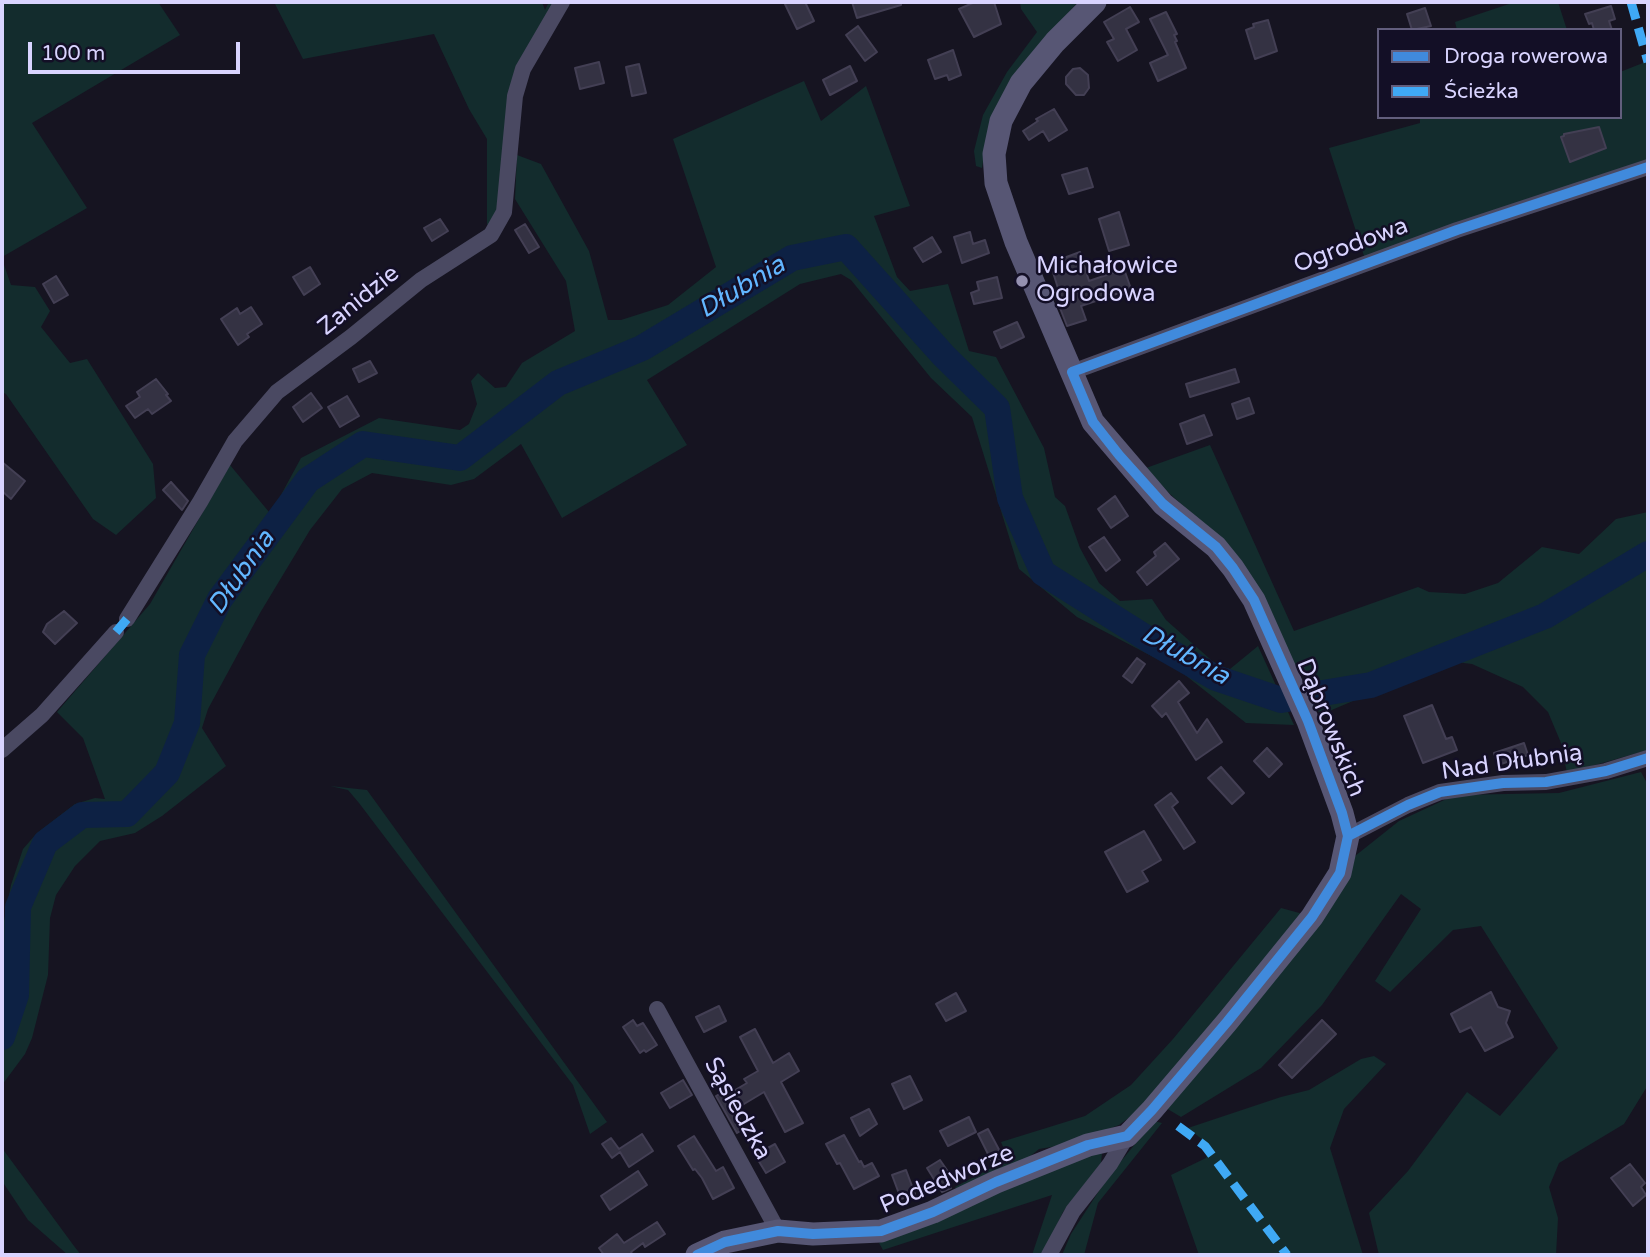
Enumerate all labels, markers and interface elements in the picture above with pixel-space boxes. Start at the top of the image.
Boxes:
scale bar [32,28,243,72]
legend [1377,28,1622,119]
text: 100 m [41,41,105,66]
text: Droga rowerowa [1444,44,1608,69]
text: Ścieżka [1444,79,1519,104]
street label: Ogrodowa [1290,212,1412,280]
water label: Dłubnia [693,250,791,326]
place label: Michałowice Ogrodowa [1036,253,1178,309]
street label: Zanidzie [313,260,405,342]
marker: Michałowice Ogrodowa [1014,273,1030,289]
water label: Dłubnia [202,525,282,621]
water label: Dłubnia [1136,619,1234,693]
street label: Dąbrowskich [1289,655,1371,801]
street label: Nad Dłubnią [1440,739,1584,787]
street label: Sąsiedzka [697,1053,777,1165]
street label: Podedworze [876,1139,1018,1221]

